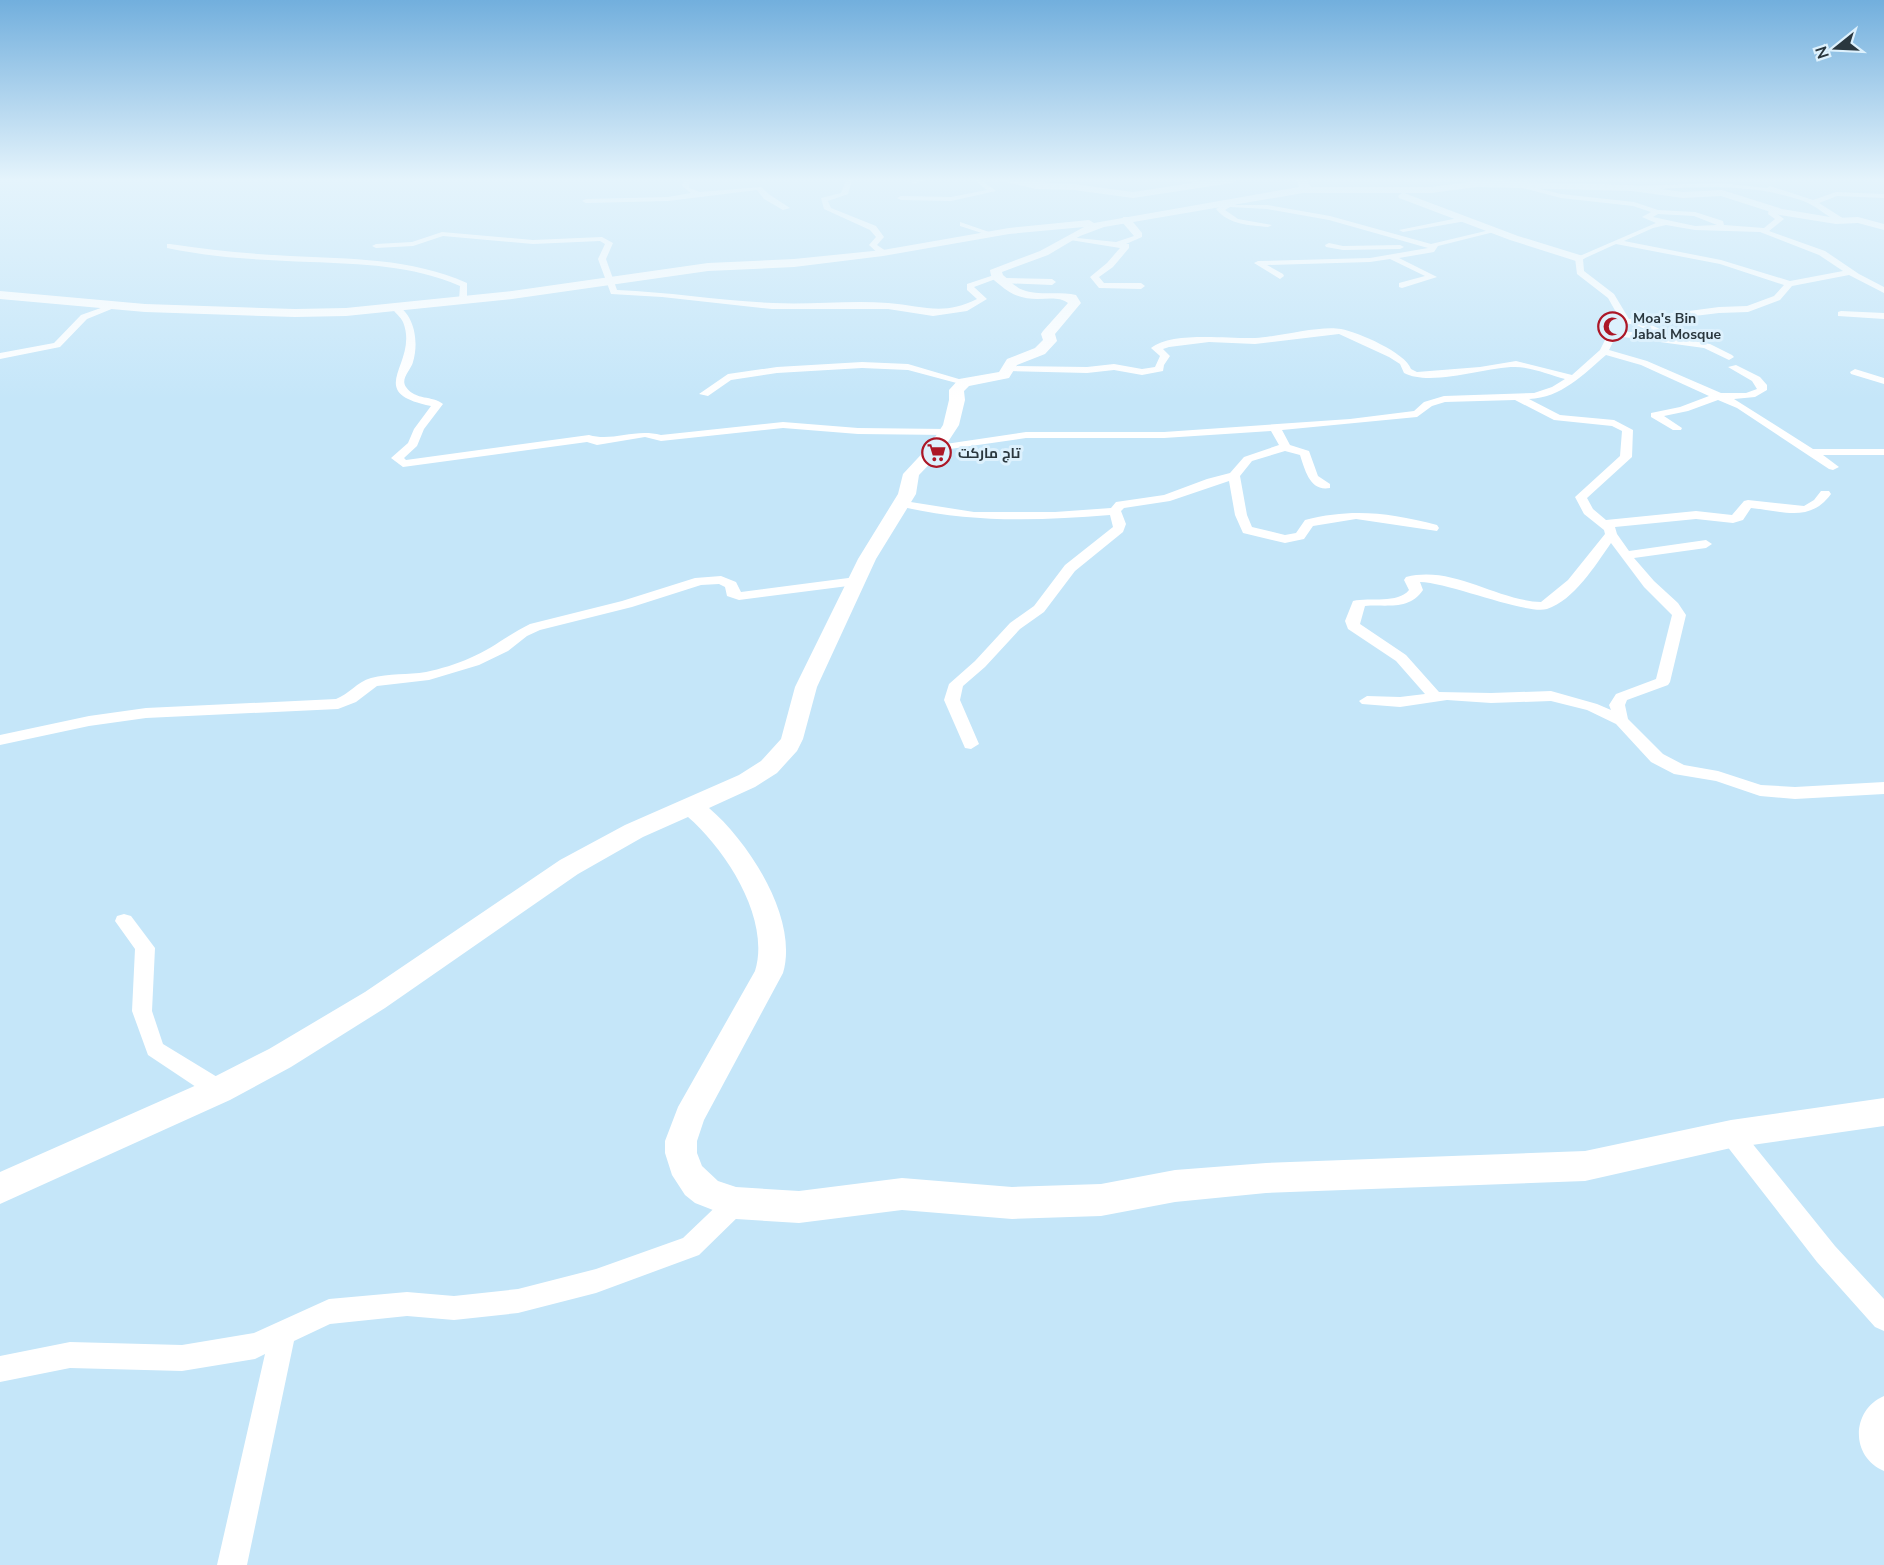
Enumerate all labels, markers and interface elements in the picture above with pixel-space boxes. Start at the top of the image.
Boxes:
north arrow [1806,18,1866,78]
text: N [1810,43,1835,61]
place label: Moa's Bin Jabal Mosque [1632,309,1721,344]
mosque icon: Moa's Bin Jabal Mosque [1596,310,1628,342]
supermarket icon: تاج ماركت [921,437,953,469]
place label: تاج ماركت [958,444,1021,463]

